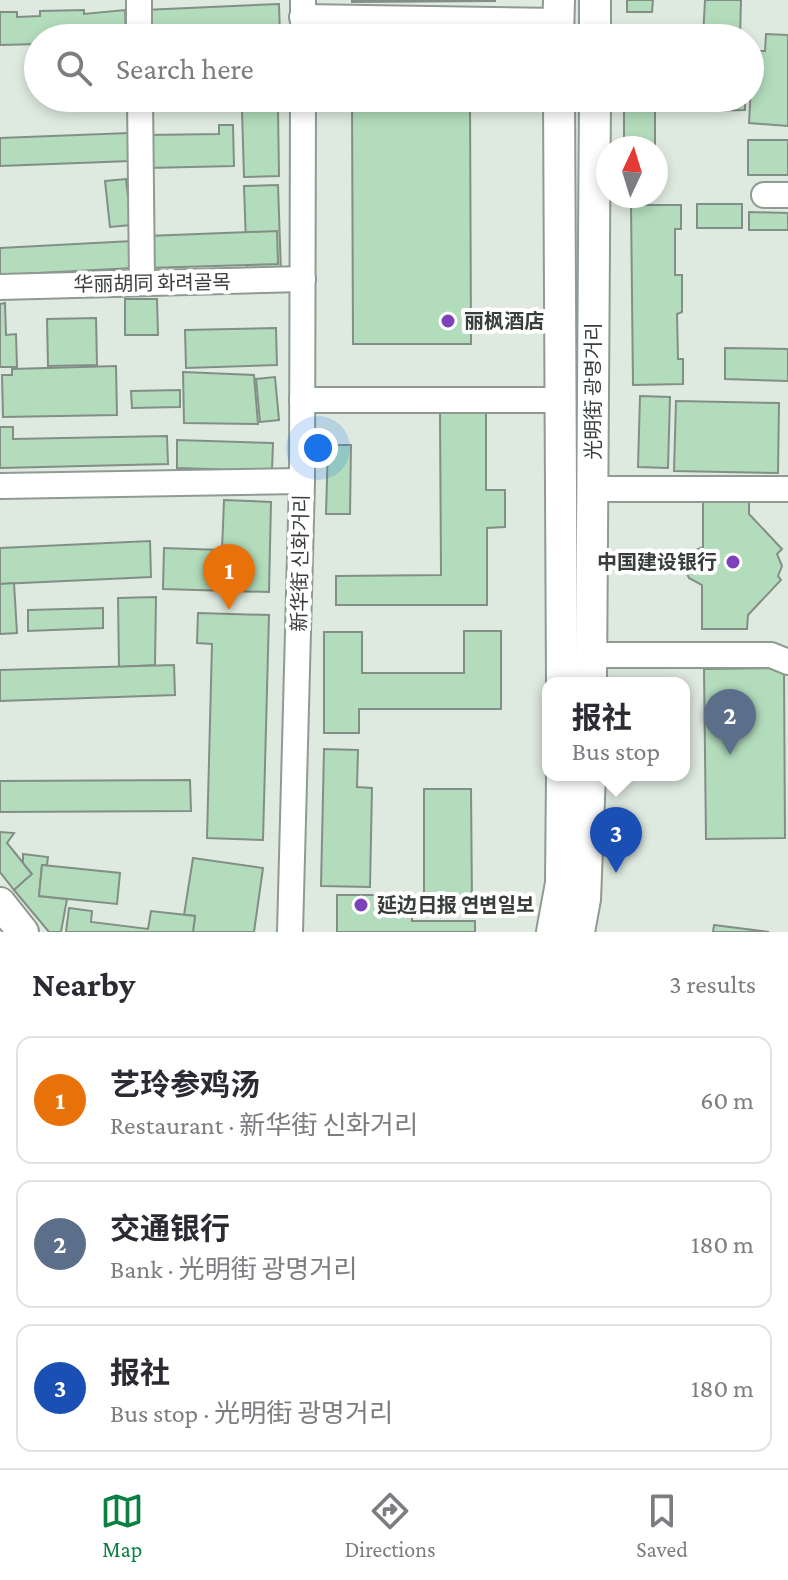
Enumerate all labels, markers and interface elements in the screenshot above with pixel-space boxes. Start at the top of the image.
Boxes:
search box [24,24,764,112]
icon: search [52,46,96,90]
text: Search here [116,52,254,85]
north arrow [596,136,668,208]
street label: 华丽胡同 화려골목 [73,271,231,295]
place label: 丽枫酒店 [464,310,544,332]
marker: 丽枫酒店 [439,312,457,330]
street label: 光明街 광명거리 [582,322,604,460]
your location [298,428,338,468]
street label: 新华街 신화거리 [288,494,312,632]
pin: 1 [203,544,255,610]
place label: 中国建设银行 [597,551,717,573]
marker: 中国建设银行 [724,553,742,571]
popup [542,677,690,781]
pin: 2 [704,689,756,755]
text: 报社 [572,701,632,734]
text: Bus stop [572,737,660,766]
pin: 3 [590,807,642,873]
place label: 延边日报 연변일보 [377,894,534,916]
marker: 延边日报 연변일보 [352,896,370,914]
text: Nearby [32,966,135,1003]
text: 3 results [669,970,756,999]
text: 艺玲参鸡汤 [110,1068,260,1101]
text: 1 [55,1086,65,1115]
text: 60 m [700,1086,754,1115]
text: Restaurant · 新华街 신화거리 [110,1111,418,1140]
text: 交通银行 [110,1212,230,1245]
text: 2 [53,1230,67,1259]
text: 180 m [691,1230,754,1259]
text: Bank · 光明街 광명거리 [110,1255,357,1284]
text: 报社 [110,1356,170,1389]
text: 3 [54,1374,66,1403]
text: 180 m [691,1374,754,1403]
text: Bus stop · 光明街 광명거리 [110,1399,393,1428]
tab: Map [100,1489,144,1562]
tab: Directions [345,1489,436,1562]
tab: Saved [636,1489,688,1562]

